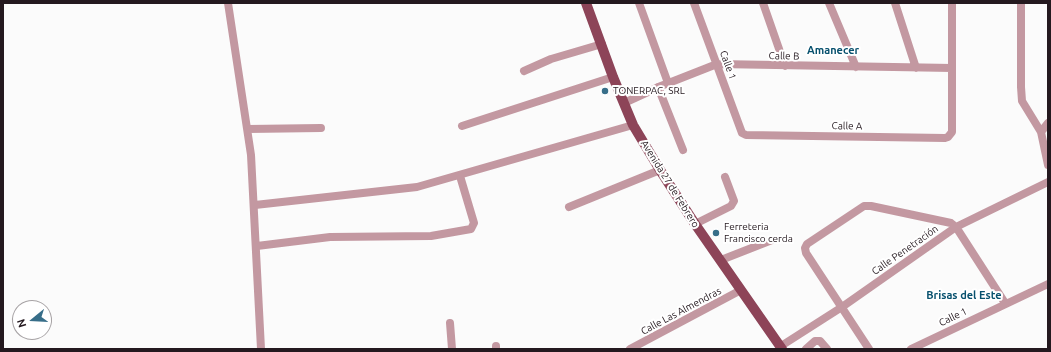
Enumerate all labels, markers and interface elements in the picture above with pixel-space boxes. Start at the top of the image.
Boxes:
district label: Amanecer [807,43,859,57]
street label: Calle 1 [717,49,739,81]
street label: Calle B [769,50,799,62]
place label: TONERPAC, SRL [613,85,685,97]
marker: TONERPAC, SRL [600,86,610,96]
street label: Calle A [831,120,863,132]
street label: Avenida 27 de Febrero [638,138,702,230]
place label: Ferreteria Francisco cerda [724,221,793,244]
street label: Calle Penetración [869,223,941,277]
marker: Ferreteria Francisco cerda [711,228,721,238]
street label: Calle Las Almendras [639,285,723,337]
district label: Brisas del Este [926,288,1002,302]
north arrow [12,300,52,340]
street label: Calle 1 [937,305,969,329]
text: N [15,318,29,329]

